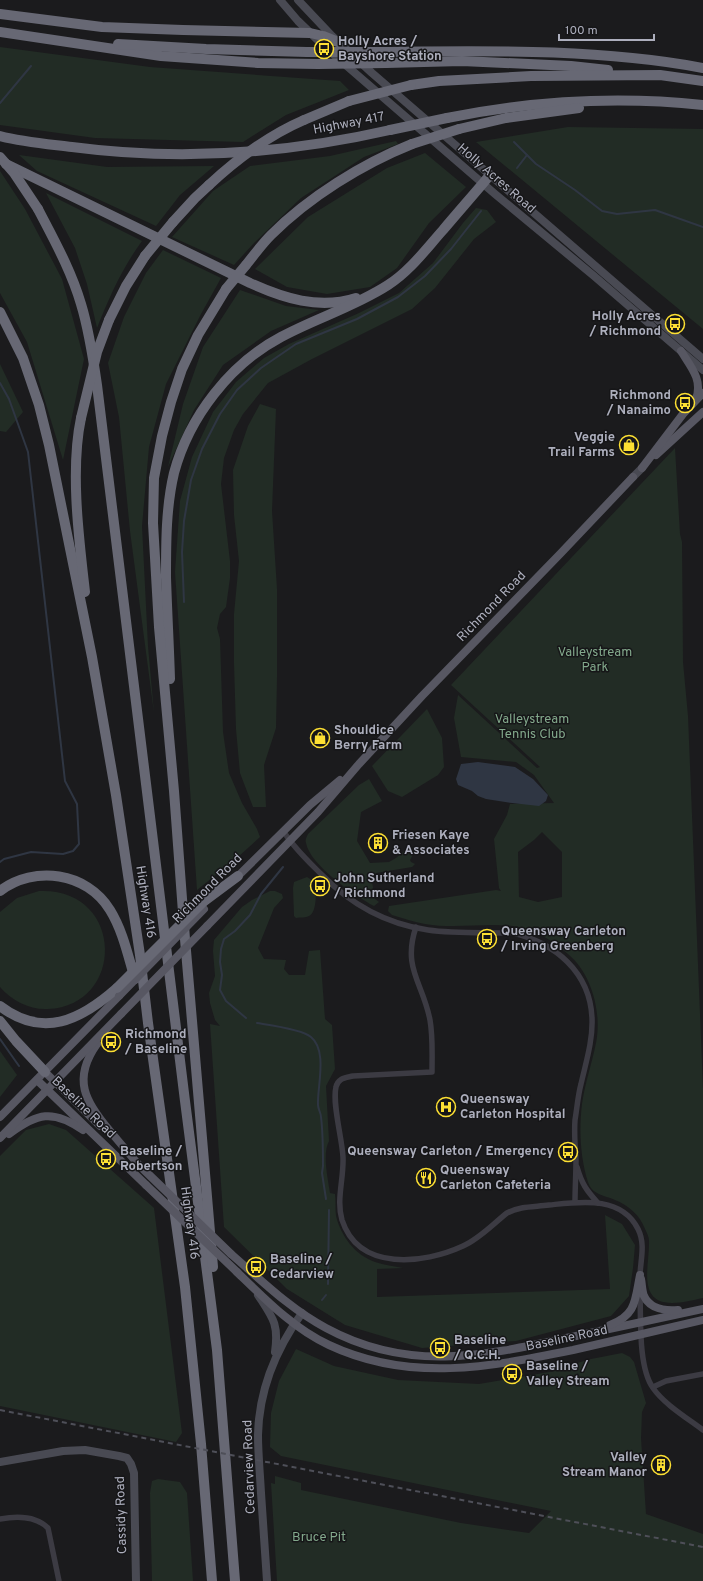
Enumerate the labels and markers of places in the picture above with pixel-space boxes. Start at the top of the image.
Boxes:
place label: Holly Acres / Bayshore Station [338,34,442,65]
bus stop icon: Holly Acres / Bayshore Station [313,38,335,60]
place label: Holly Acres / Richmond [589,309,661,340]
bus stop icon: Holly Acres / Richmond [664,313,686,335]
place label: Richmond / Nanaimo [606,388,671,419]
bus stop icon: Richmond / Nanaimo [674,392,696,414]
place label: Veggie Trail Farms [548,430,615,461]
shop icon: Veggie Trail Farms [618,434,640,456]
place label: Shouldice Berry Farm [334,723,402,754]
shop icon: Shouldice Berry Farm [309,727,331,749]
place label: Friesen Kaye & Associates [392,828,470,859]
building icon: Friesen Kaye & Associates [367,832,389,854]
place label: John Sutherland / Richmond [333,871,435,902]
bus stop icon: John Sutherland / Richmond [309,875,331,897]
place label: Queensway Carleton / Irving Greenberg [500,924,626,955]
bus stop icon: Queensway Carleton / Irving Greenberg [476,928,498,950]
place label: Richmond / Baseline [124,1027,187,1058]
bus stop icon: Richmond / Baseline [100,1031,122,1053]
place label: Queensway Carleton Hospital [460,1092,565,1123]
hospital icon: Queensway Carleton Hospital [435,1096,457,1118]
bus stop icon: Queensway Carleton / Emergency [557,1141,579,1163]
place label: Baseline / Robertson [120,1144,183,1175]
place label: Queensway Carleton / Emergency [347,1144,555,1160]
bus stop icon: Baseline / Robertson [95,1148,117,1170]
place label: Queensway Carleton Cafeteria [440,1163,551,1194]
restaurant icon: Queensway Carleton Cafeteria [415,1167,437,1189]
place label: Baseline / Cedarview [270,1252,334,1283]
bus stop icon: Baseline / Cedarview [245,1256,267,1278]
place label: Baseline / Q.C.H. [453,1333,506,1364]
bus stop icon: Baseline / Q.C.H. [429,1337,451,1359]
place label: Baseline / Valley Stream [526,1359,610,1390]
bus stop icon: Baseline / Valley Stream [501,1363,523,1385]
place label: Valley Stream Manor [562,1450,648,1481]
building icon: Valley Stream Manor [650,1454,672,1476]

